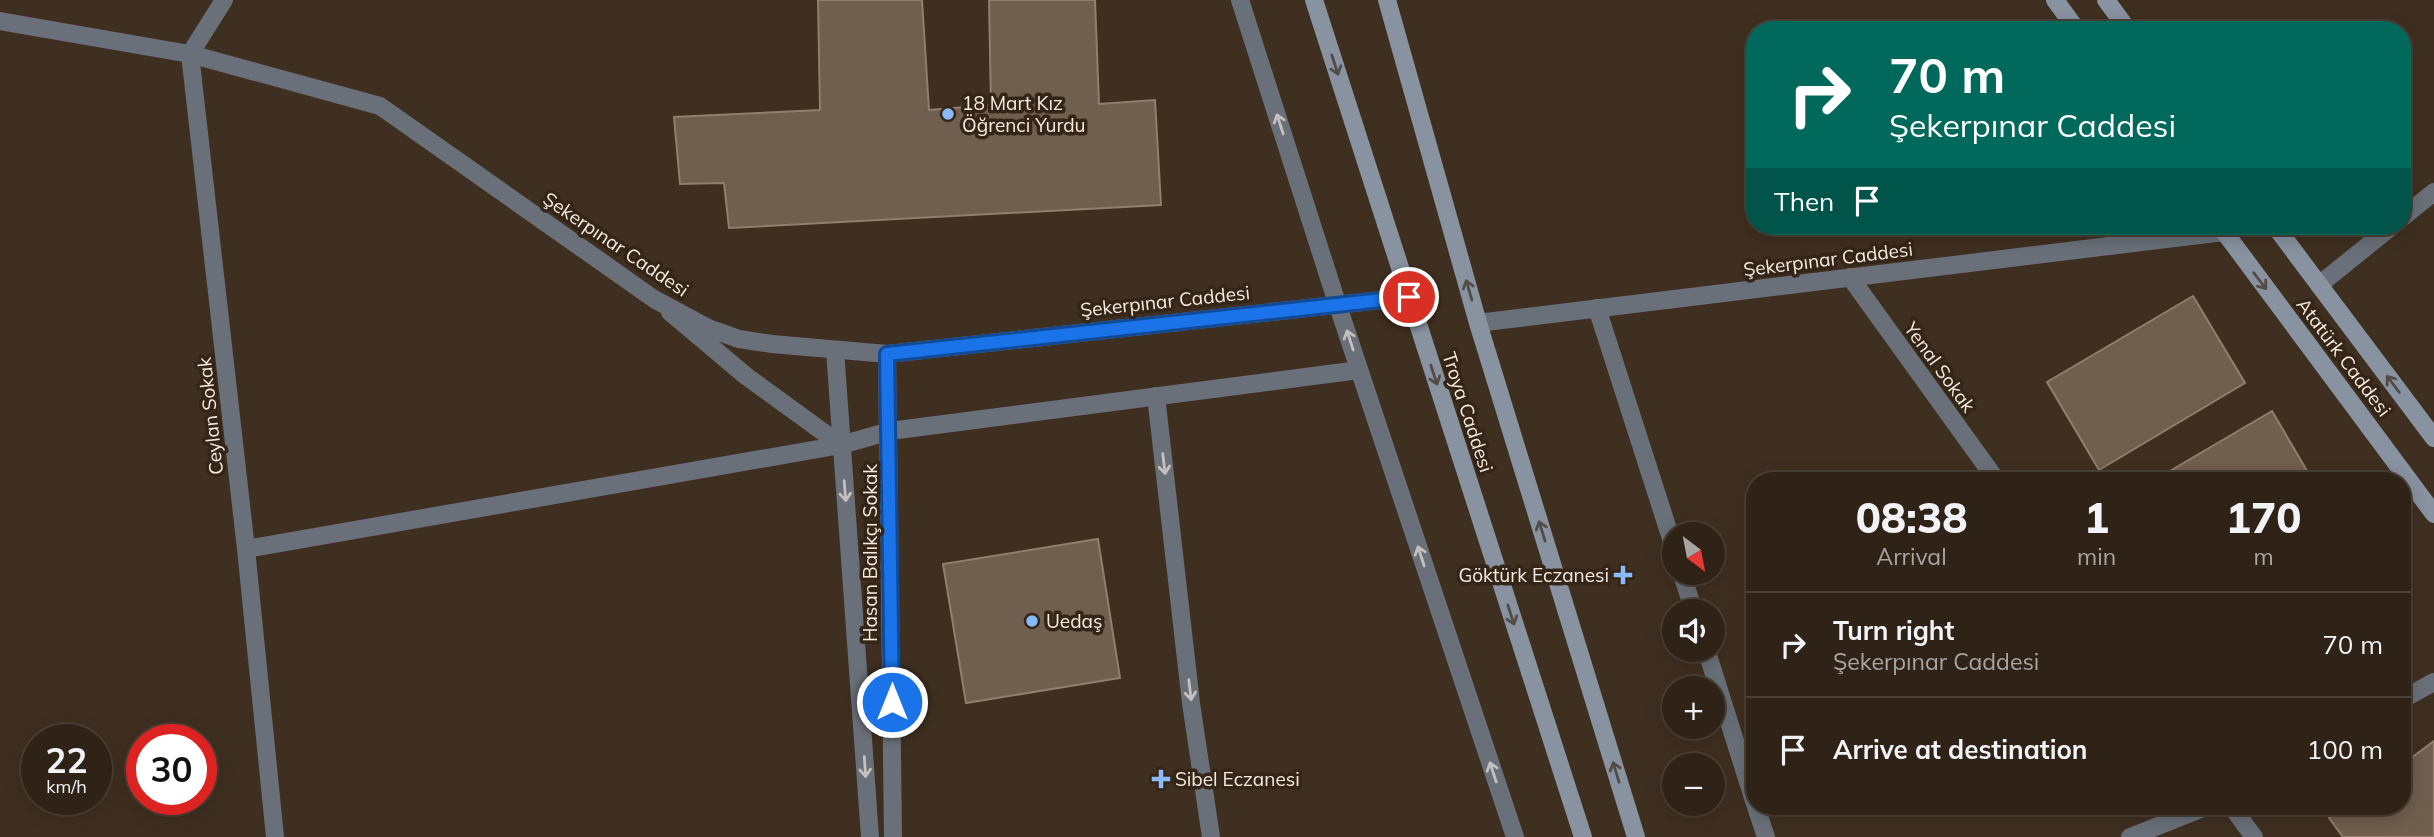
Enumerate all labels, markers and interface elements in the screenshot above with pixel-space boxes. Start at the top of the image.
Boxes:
text: 70 m [1889,44,2005,105]
icon: right [1774,49,1865,140]
one-way arrow [1329,54,1342,76]
place label: 18 Mart Kız Öğrenci Yurdu [962,91,1086,137]
text: Şekerpınar Caddesi [1889,105,2176,145]
marker: 18 Mart Kız Öğrenci Yurdu [940,106,956,122]
one-way arrow [1273,113,1286,135]
icon: arrive [1848,182,1886,220]
text: Then [1774,185,1834,218]
street label: Şekerpınar Caddesi [539,186,693,302]
street label: Şekerpınar Caddesi [1742,237,1914,281]
pin [1379,267,1439,327]
one-way arrow [2253,271,2268,289]
icon: arrive [1390,278,1428,316]
one-way arrow [1461,279,1474,301]
street label: Şekerpınar Caddesi [1079,280,1251,322]
street label: Atatürk Caddesi [2292,293,2396,421]
street label: Yenal Sokak [1899,316,1981,417]
one-way arrow [1343,330,1355,352]
street label: Troya Caddesi [1437,349,1499,475]
street label: Ceylan Sokak [192,356,228,476]
one-way arrow [1428,364,1441,386]
one-way arrow [2386,374,2401,393]
one-way arrow [1157,452,1170,475]
street label: Hasan Balıkçı Sokak [858,464,882,642]
one-way arrow [839,479,852,502]
text: 08:38 [1856,491,1967,544]
text: 1 [2084,491,2109,544]
text: 170 [2226,491,2301,544]
one-way arrow [1535,520,1548,542]
north arrow [1662,522,1726,584]
map controls [1662,522,1725,816]
text: Arrival [1876,542,1947,571]
text: min [2077,542,2116,571]
text: m [2253,542,2274,571]
one-way arrow [1414,546,1427,568]
place label: Göktürk Eczanesi [1458,563,1609,587]
marker: Göktürk Eczanesi [1615,567,1631,583]
button: sound [1662,599,1725,662]
one-way arrow [1506,604,1519,626]
place label: Uedaş [1046,609,1102,633]
marker: Uedaş [1024,613,1040,629]
text: Turn right [1833,614,1954,647]
icon: right [1774,626,1812,664]
text: 70 m [2322,628,2383,661]
text: Şekerpınar Caddesi [1833,647,2039,676]
position arrow [855,665,929,739]
button: + [1662,676,1725,739]
one-way arrow [1183,678,1196,701]
speed limit sign: 30 [126,724,217,815]
icon: arrive [1774,731,1812,769]
text: Arrive at destination [1833,733,2088,766]
text: 100 m [2307,733,2383,766]
text: 22 [45,738,88,782]
button: − [1662,753,1725,816]
one-way arrow [859,755,872,778]
one-way arrow [1609,761,1621,783]
one-way arrow [1486,762,1498,784]
place label: Sibel Eczanesi [1175,767,1300,791]
marker: Sibel Eczanesi [1153,771,1169,787]
text: km/h [46,775,87,798]

